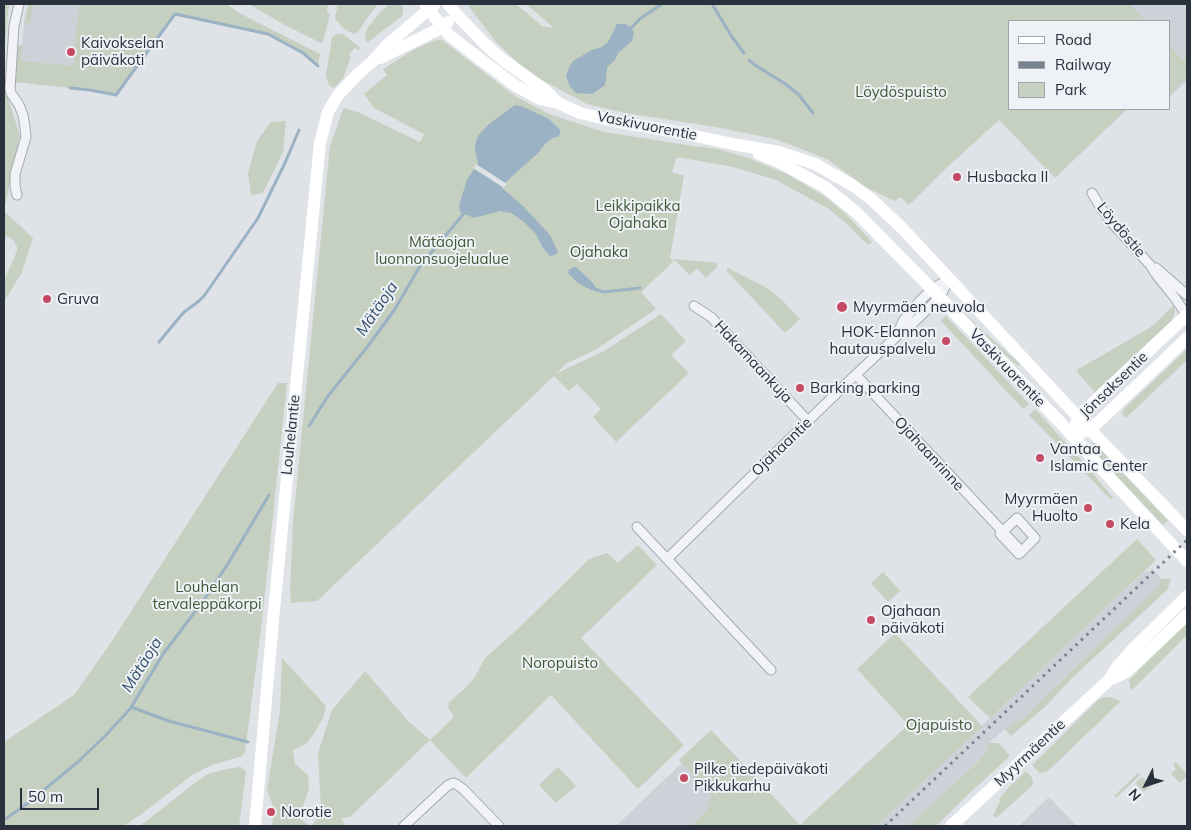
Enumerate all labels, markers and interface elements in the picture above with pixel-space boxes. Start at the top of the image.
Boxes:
legend [1008,20,1171,110]
text: Road [1055,30,1092,49]
place label: Kaivokselan päiväkoti [81,34,164,69]
marker: Kaivokselan päiväkoti [65,46,77,58]
text: Railway [1055,55,1111,74]
text: Park [1055,80,1087,99]
park label: Löydöspuisto [855,83,947,101]
street label: Vaskivuorentie [595,107,699,145]
place label: Husbacka II [967,168,1048,186]
marker: Husbacka II [951,171,963,183]
park label: Leikkipaikka Ojahaka [596,197,680,232]
street label: Löydöstie [1093,199,1149,261]
park label: Mätäojan luonnonsuojelualue [375,233,509,268]
park label: Ojahaka [570,243,628,261]
water label: Mätäoja [352,278,402,340]
place label: Gruva [57,290,99,308]
marker: Gruva [41,293,53,305]
place label: Myyrmäen neuvola [853,298,985,316]
marker: Myyrmäen neuvola [835,300,849,314]
street label: Hakamaankuja [710,317,796,407]
place label: HOK-Elannon hautauspalvelu [829,323,936,358]
street label: Vaskivuorentie [965,325,1049,411]
marker: HOK-Elannon hautauspalvelu [940,335,952,347]
street label: Jönsaksentie [1076,348,1152,422]
place label: Barking parking [810,379,920,397]
marker: Barking parking [794,382,806,394]
street label: Louhelantie [278,394,304,476]
street label: Ojahaanrinne [890,413,968,495]
street label: Ojahaantie [748,414,816,480]
place label: Vantaa Islamic Center [1050,440,1147,475]
marker: Vantaa Islamic Center [1034,452,1046,464]
place label: Myyrmäen Huolto [1004,490,1078,525]
marker: Myyrmäen Huolto [1082,502,1094,514]
place label: Kela [1120,515,1150,533]
marker: Kela [1104,518,1116,530]
park label: Louhelan tervaleppäkorpi [153,578,261,613]
place label: Ojahaan päiväkoti [881,602,944,637]
marker: Ojahaan päiväkoti [865,614,877,626]
water label: Mätäoja [118,634,166,696]
park label: Noropuisto [522,654,598,672]
park label: Ojapuisto [906,716,972,734]
street label: Myyrmäentie [991,716,1069,790]
place label: Pilke tiedepäiväkoti Pikkukarhu [694,760,828,795]
north arrow [1121,760,1171,810]
marker: Pilke tiedepäiväkoti Pikkukarhu [678,772,690,784]
scale bar [22,778,101,810]
text: N [1124,785,1145,805]
text: 50 m [28,787,63,806]
place label: Norotie [281,803,332,821]
marker: Norotie [265,806,277,818]

